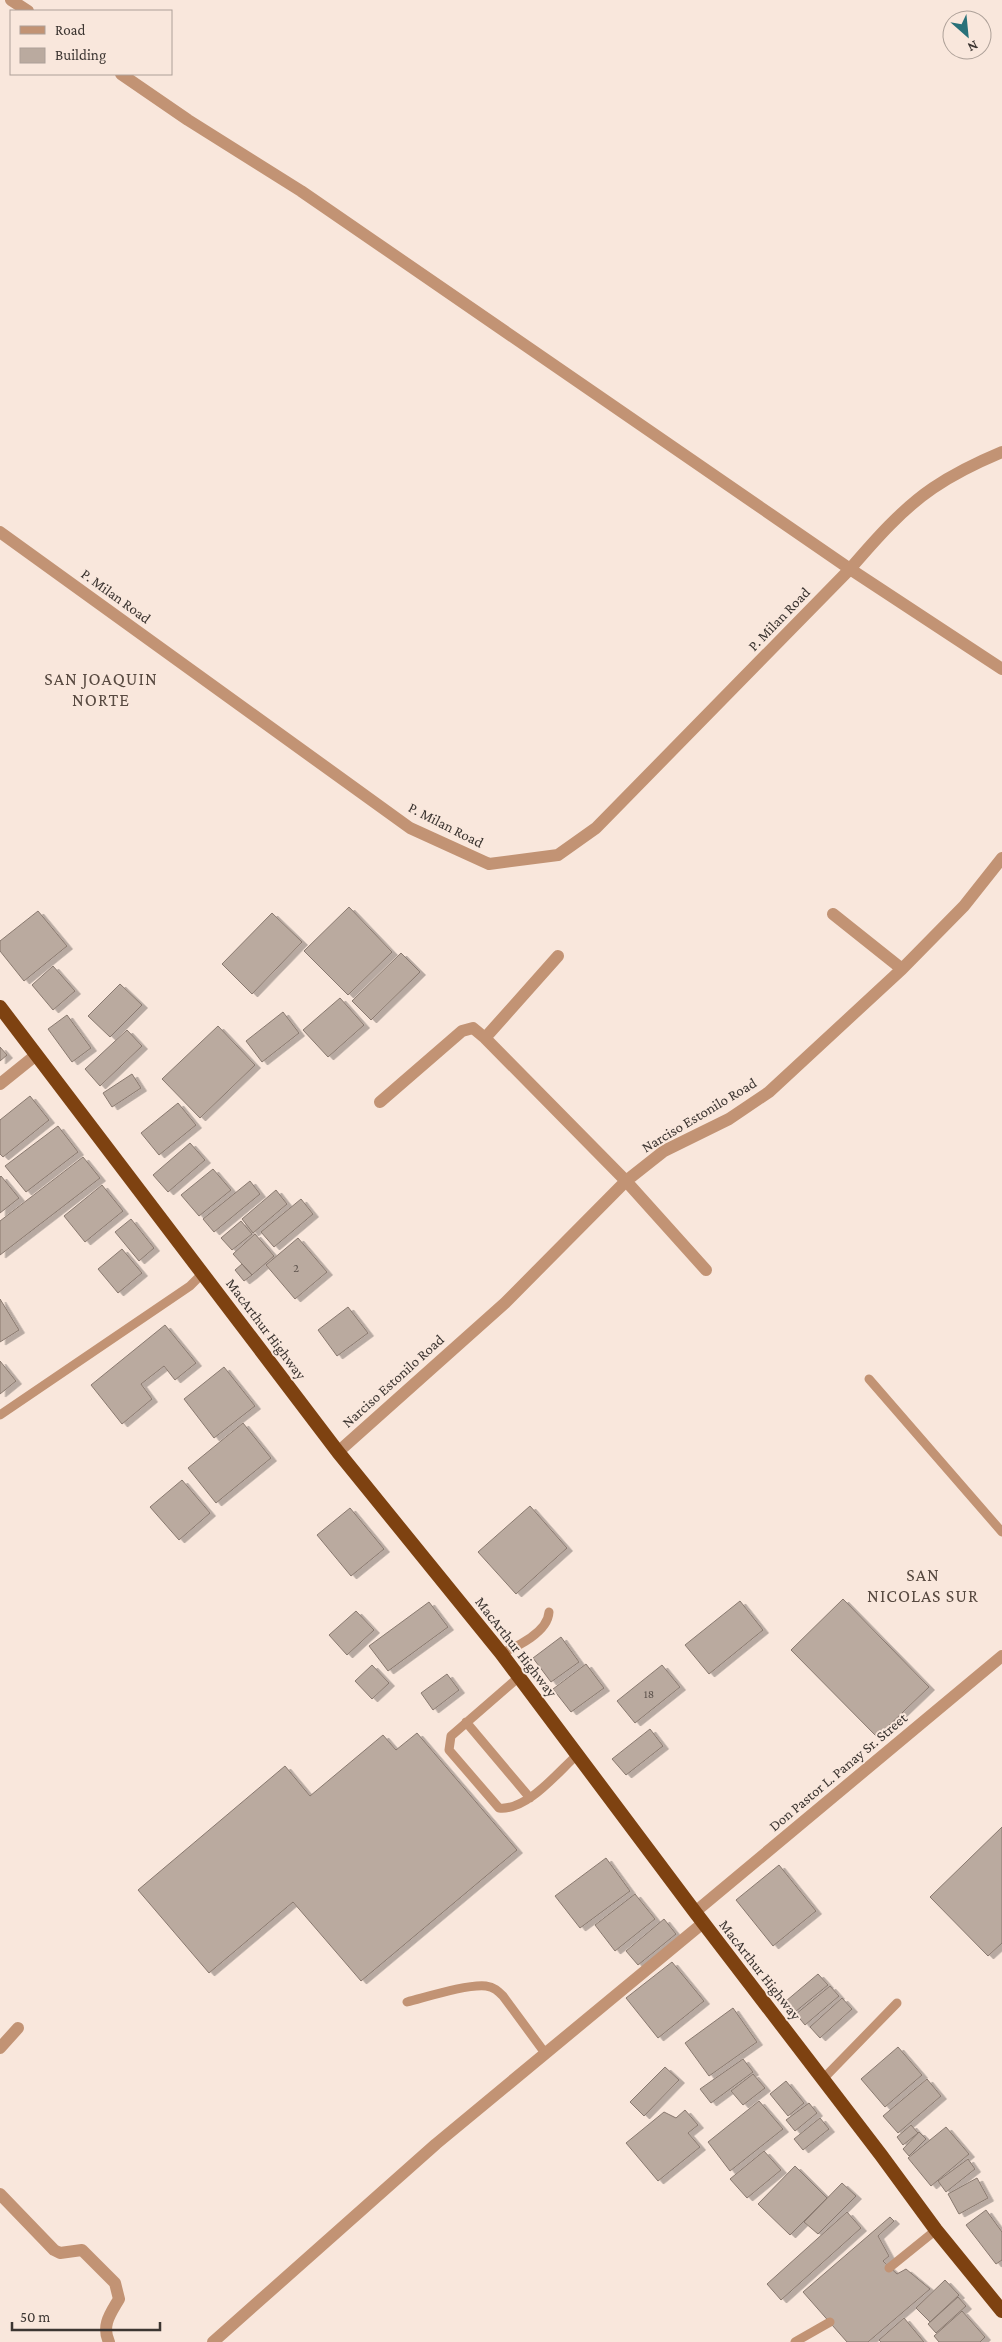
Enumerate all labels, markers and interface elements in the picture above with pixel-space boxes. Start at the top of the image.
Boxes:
legend [10,10,172,75]
north arrow [942,10,992,60]
text: Road [55,22,86,38]
text: N [965,37,981,56]
text: Building [55,47,106,64]
street label: P. Milan Road [78,565,154,627]
street label: P. Milan Road [745,584,813,654]
district label: SAN JOAQUIN NORTE [44,669,158,710]
street label: P. Milan Road [406,799,486,851]
street label: Narciso Estonilo Road [639,1074,759,1156]
house number: 2 [293,1261,299,1275]
street label: MacArthur Highway [222,1275,309,1383]
street label: Narciso Estonilo Road [339,1331,447,1431]
district label: SAN NICOLAS SUR [867,1565,979,1606]
street label: MacArthur Highway [471,1594,560,1701]
house number: 18 [644,1687,654,1701]
street label: Don Pastor L. Panay Sr. Street [766,1709,912,1835]
street label: MacArthur Highway [715,1917,804,2024]
scale bar [12,2300,160,2332]
text: 50 m [20,2309,50,2325]

